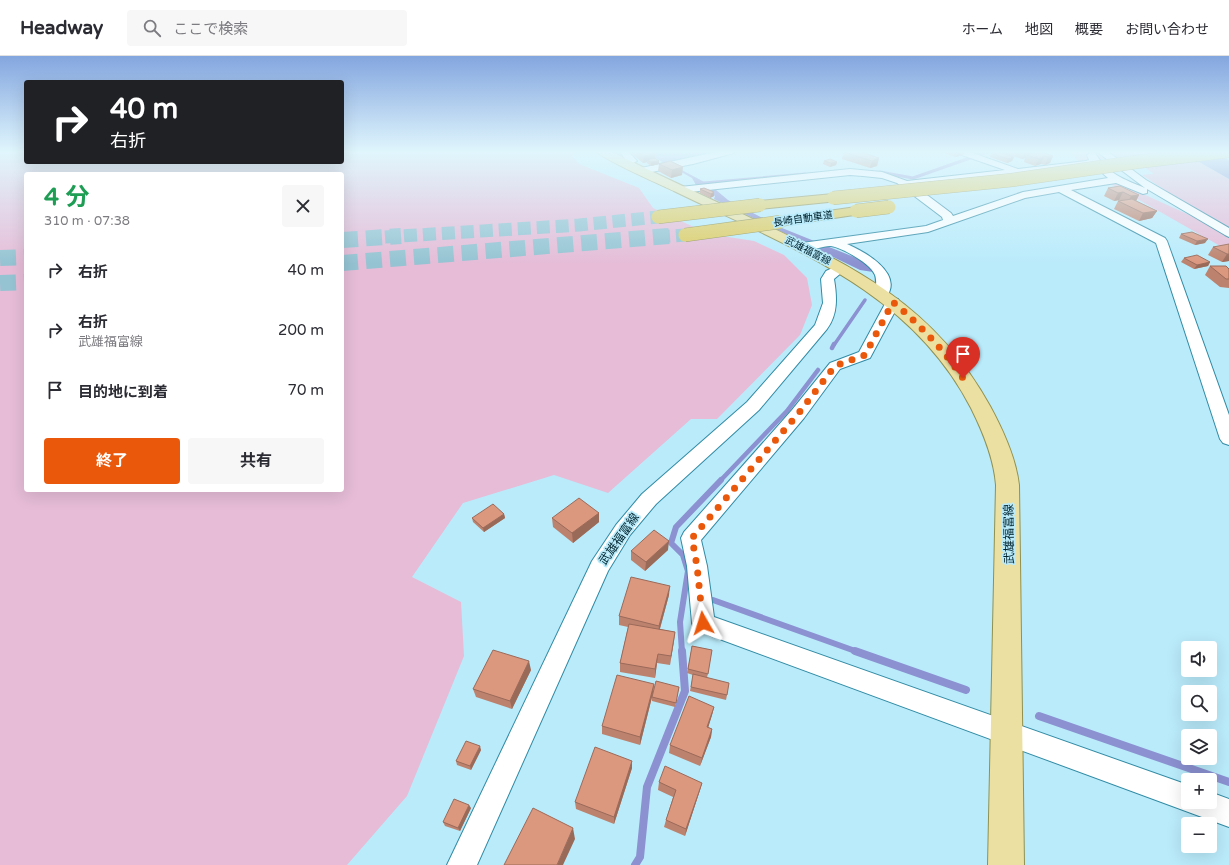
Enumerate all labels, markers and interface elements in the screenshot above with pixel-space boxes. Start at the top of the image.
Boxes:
search box [127,10,407,46]
text: Headway [20,17,103,39]
icon: search [141,17,163,39]
text: ここで検索 [173,20,248,38]
text: ホーム [961,21,1003,38]
text: 地図 [1025,21,1053,38]
text: 概要 [1075,21,1103,38]
text: お問い合わせ [1125,21,1209,38]
text: 40 m [110,92,178,126]
icon: right [44,96,96,148]
text: 右折 [110,130,146,152]
text: 4 分 [44,183,89,212]
button: close [282,185,324,227]
street label: 長崎自動車道 [772,209,834,229]
text: 310 m · 07:38 [44,213,130,229]
street label: 武雄福富線 [783,234,833,268]
icon: right [44,259,66,281]
text: 40 m [287,261,324,279]
text: 右折 [78,263,108,281]
text: 右折 [78,313,108,331]
icon: right [44,319,66,341]
text: 200 m [278,321,324,339]
text: 武雄福富線 [78,334,143,350]
pin [946,337,980,378]
icon: arrive [952,343,974,365]
icon: arrive [44,379,66,401]
text: 70 m [287,381,324,399]
text: 目的地に到着 [78,383,168,401]
button: 終了 [44,438,180,484]
button: 共有 [188,438,324,484]
street label: 武雄福富線 [1001,504,1017,564]
street label: 武雄福富線 [596,510,642,568]
position arrow [682,602,724,644]
map controls [1181,641,1217,853]
button: sound [1181,641,1217,677]
button: search [1181,685,1217,721]
button: layers [1181,729,1217,765]
button: + [1181,773,1217,809]
button: − [1181,817,1217,853]

